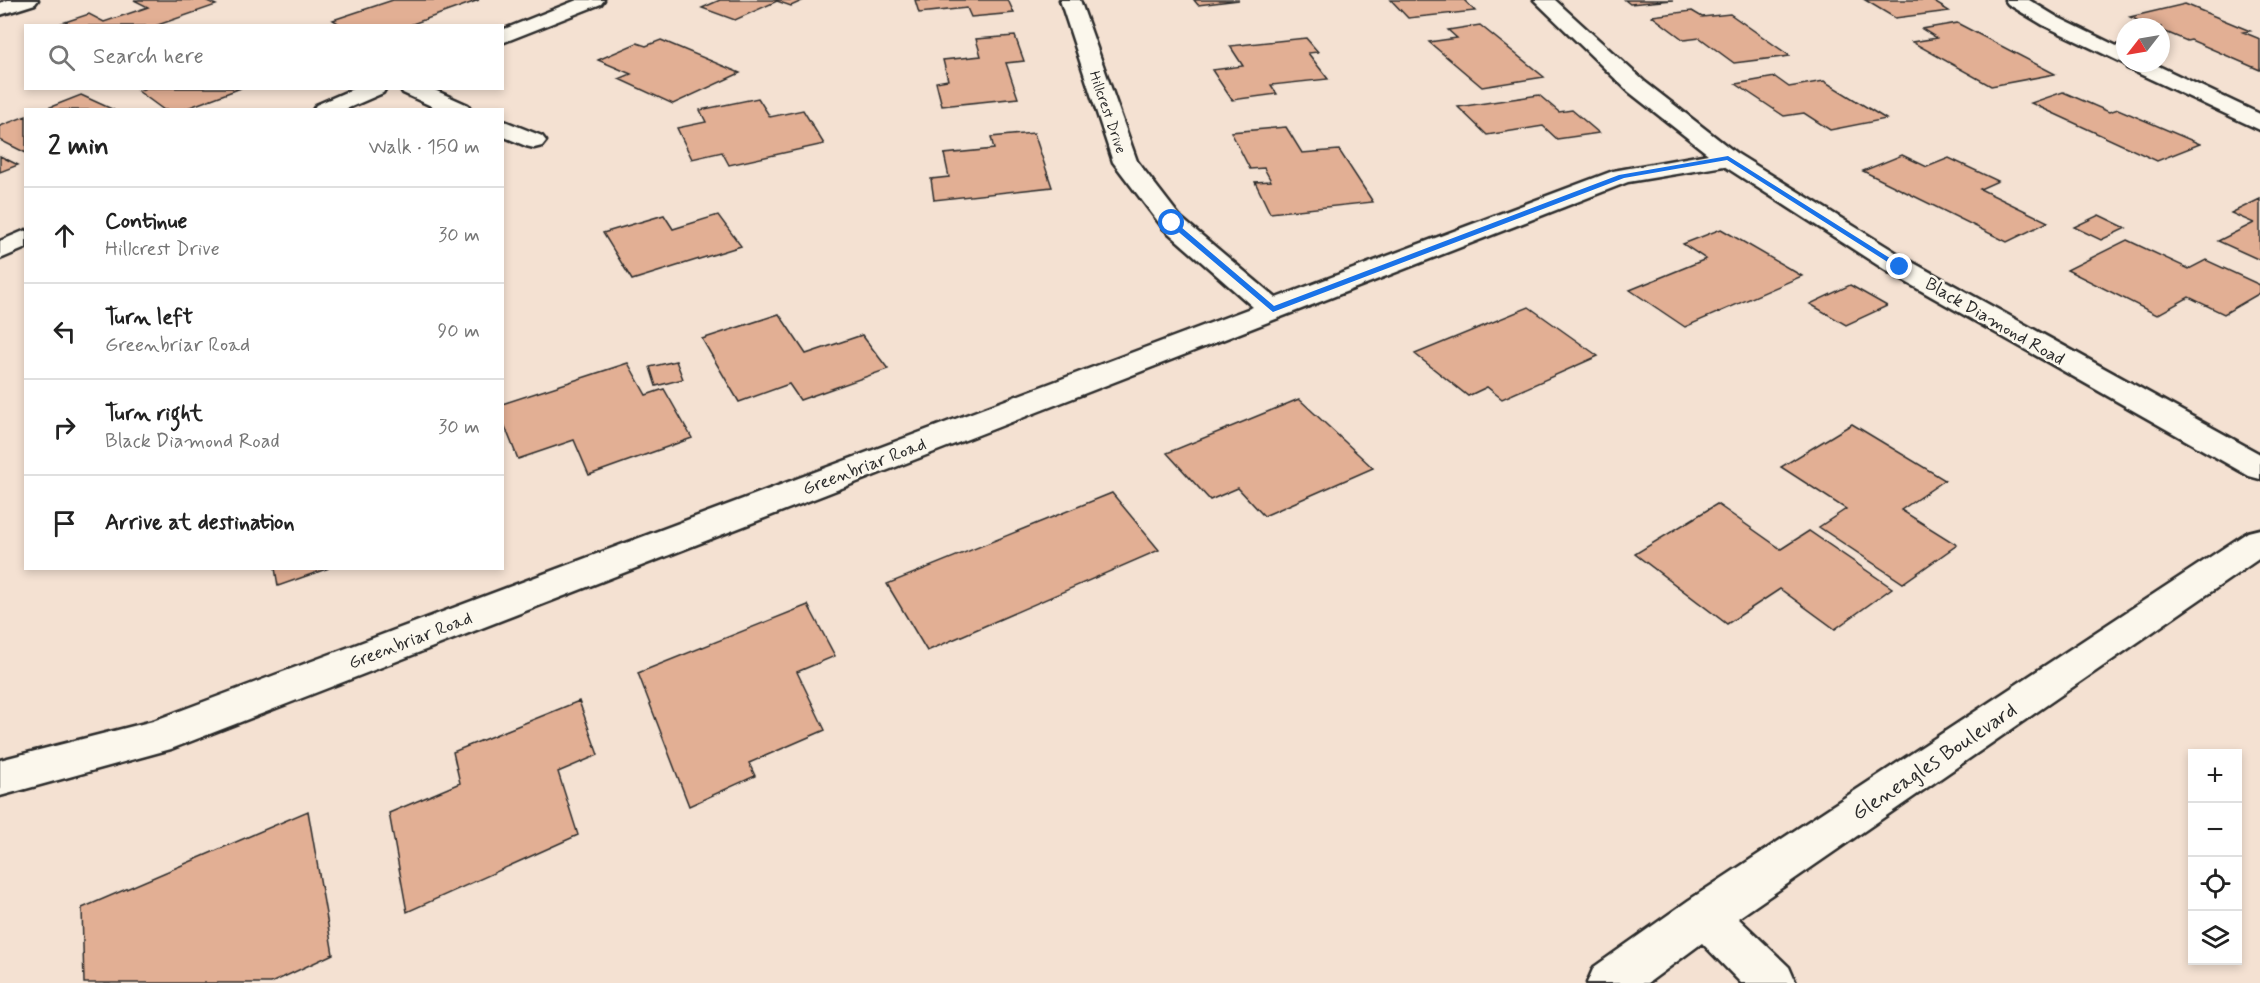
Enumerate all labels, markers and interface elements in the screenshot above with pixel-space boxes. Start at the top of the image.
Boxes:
north arrow [2116,18,2170,72]
search box [24,24,504,90]
icon: search [45,41,78,74]
text: Search here [93,43,204,71]
street label: Hillcrest Drive [1084,68,1131,156]
text: 2 min [48,130,109,164]
text: Walk · 150 m [368,134,480,161]
text: Continue [105,208,187,236]
route start [1158,209,1184,235]
icon: ahead [48,219,81,252]
text: 30 m [438,222,480,249]
text: Hillcrest Drive [105,236,220,263]
route end [1886,253,1912,279]
street label: Black Diamond Road [1920,272,2069,372]
text: Turn left [105,304,193,332]
icon: left [48,315,81,348]
text: 90 m [437,318,480,345]
text: Greenbriar Road [105,332,250,359]
text: Turn right [105,400,203,428]
icon: right [48,411,81,444]
text: 30 m [438,414,480,441]
text: Black Diamond Road [105,428,280,455]
street label: Greenbriar Road [799,432,930,502]
icon: arrive [48,507,81,540]
text: Arrive at destination [105,509,295,537]
street label: Greenbriar Road [345,606,476,676]
street label: Gleneagles Boulevard [1847,696,2023,827]
map controls [2188,749,2242,965]
button: + [2188,749,2242,803]
button: − [2188,803,2242,857]
button: locate [2188,857,2242,911]
button: layers [2188,911,2242,965]

